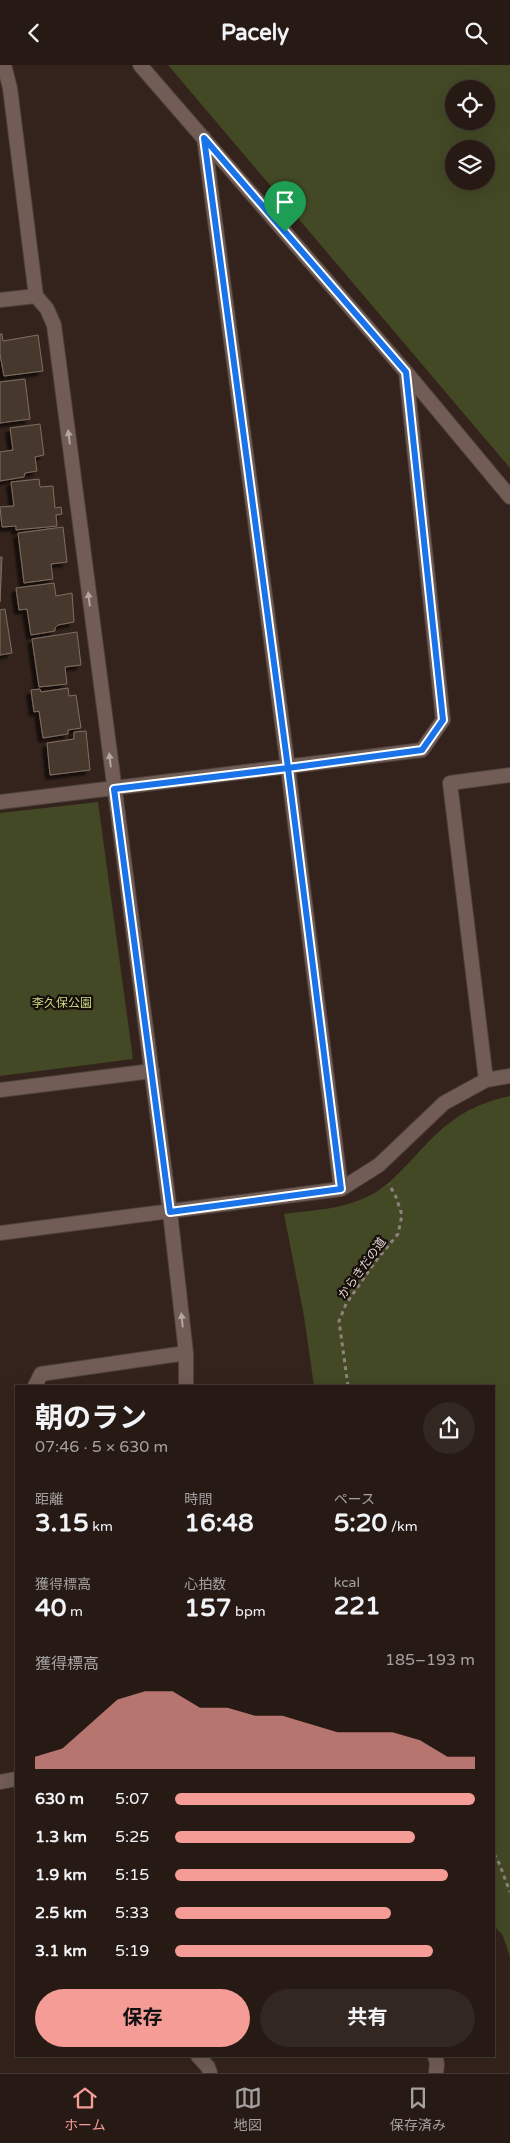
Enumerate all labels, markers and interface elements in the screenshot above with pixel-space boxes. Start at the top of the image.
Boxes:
icon: back [20,19,48,47]
icon: search [462,19,490,47]
text: Pacely [221,20,289,46]
map controls [445,80,495,190]
button: locate [445,80,495,130]
button: layers [445,140,495,190]
pin [264,181,306,232]
icon: arrive [271,188,299,216]
one-way arrow [65,429,73,445]
one-way arrow [85,590,93,606]
one-way arrow [106,752,114,768]
park label: 李久保公園 [32,996,92,1010]
street label: からきだの道 [335,1235,389,1301]
one-way arrow [178,1312,186,1328]
text: 朝のラン [35,1401,147,1435]
button: share [423,1402,475,1454]
text: 07:46 · 5 × 630 m [35,1437,168,1457]
text: 距離 [35,1491,63,1508]
text: 時間 [184,1491,212,1508]
text: ペース [334,1491,375,1508]
text: 3.15 [35,1508,89,1538]
text: 16:48 [184,1508,254,1538]
text: 5:20 [334,1508,387,1538]
text: km [89,1518,113,1535]
text: /km [387,1518,418,1535]
text: kcal [334,1574,360,1591]
text: 獲得標高 [35,1576,91,1593]
text: 心拍数 [184,1576,226,1593]
text: 221 [334,1591,381,1621]
text: 40 [35,1593,66,1623]
text: 157 [184,1593,231,1623]
text: m [66,1603,83,1620]
text: bpm [231,1603,266,1620]
text: 185–193 m [385,1650,475,1670]
text: 獲得標高 [35,1654,99,1674]
text: 630 m [35,1789,84,1809]
text: 5:07 [115,1789,149,1809]
text: 1.3 km [35,1827,87,1847]
text: 5:25 [115,1827,149,1847]
text: 1.9 km [35,1865,87,1885]
text: 5:15 [115,1865,149,1885]
text: 2.5 km [35,1903,87,1923]
text: 5:33 [115,1903,149,1923]
text: 3.1 km [35,1941,87,1961]
text: 5:19 [115,1941,149,1961]
button: 保存 [35,1989,250,2047]
button: 共有 [260,1989,475,2047]
tab: ホーム [64,2084,106,2134]
tab: 地図 [234,2084,262,2134]
tab: 保存済み [390,2084,446,2134]

